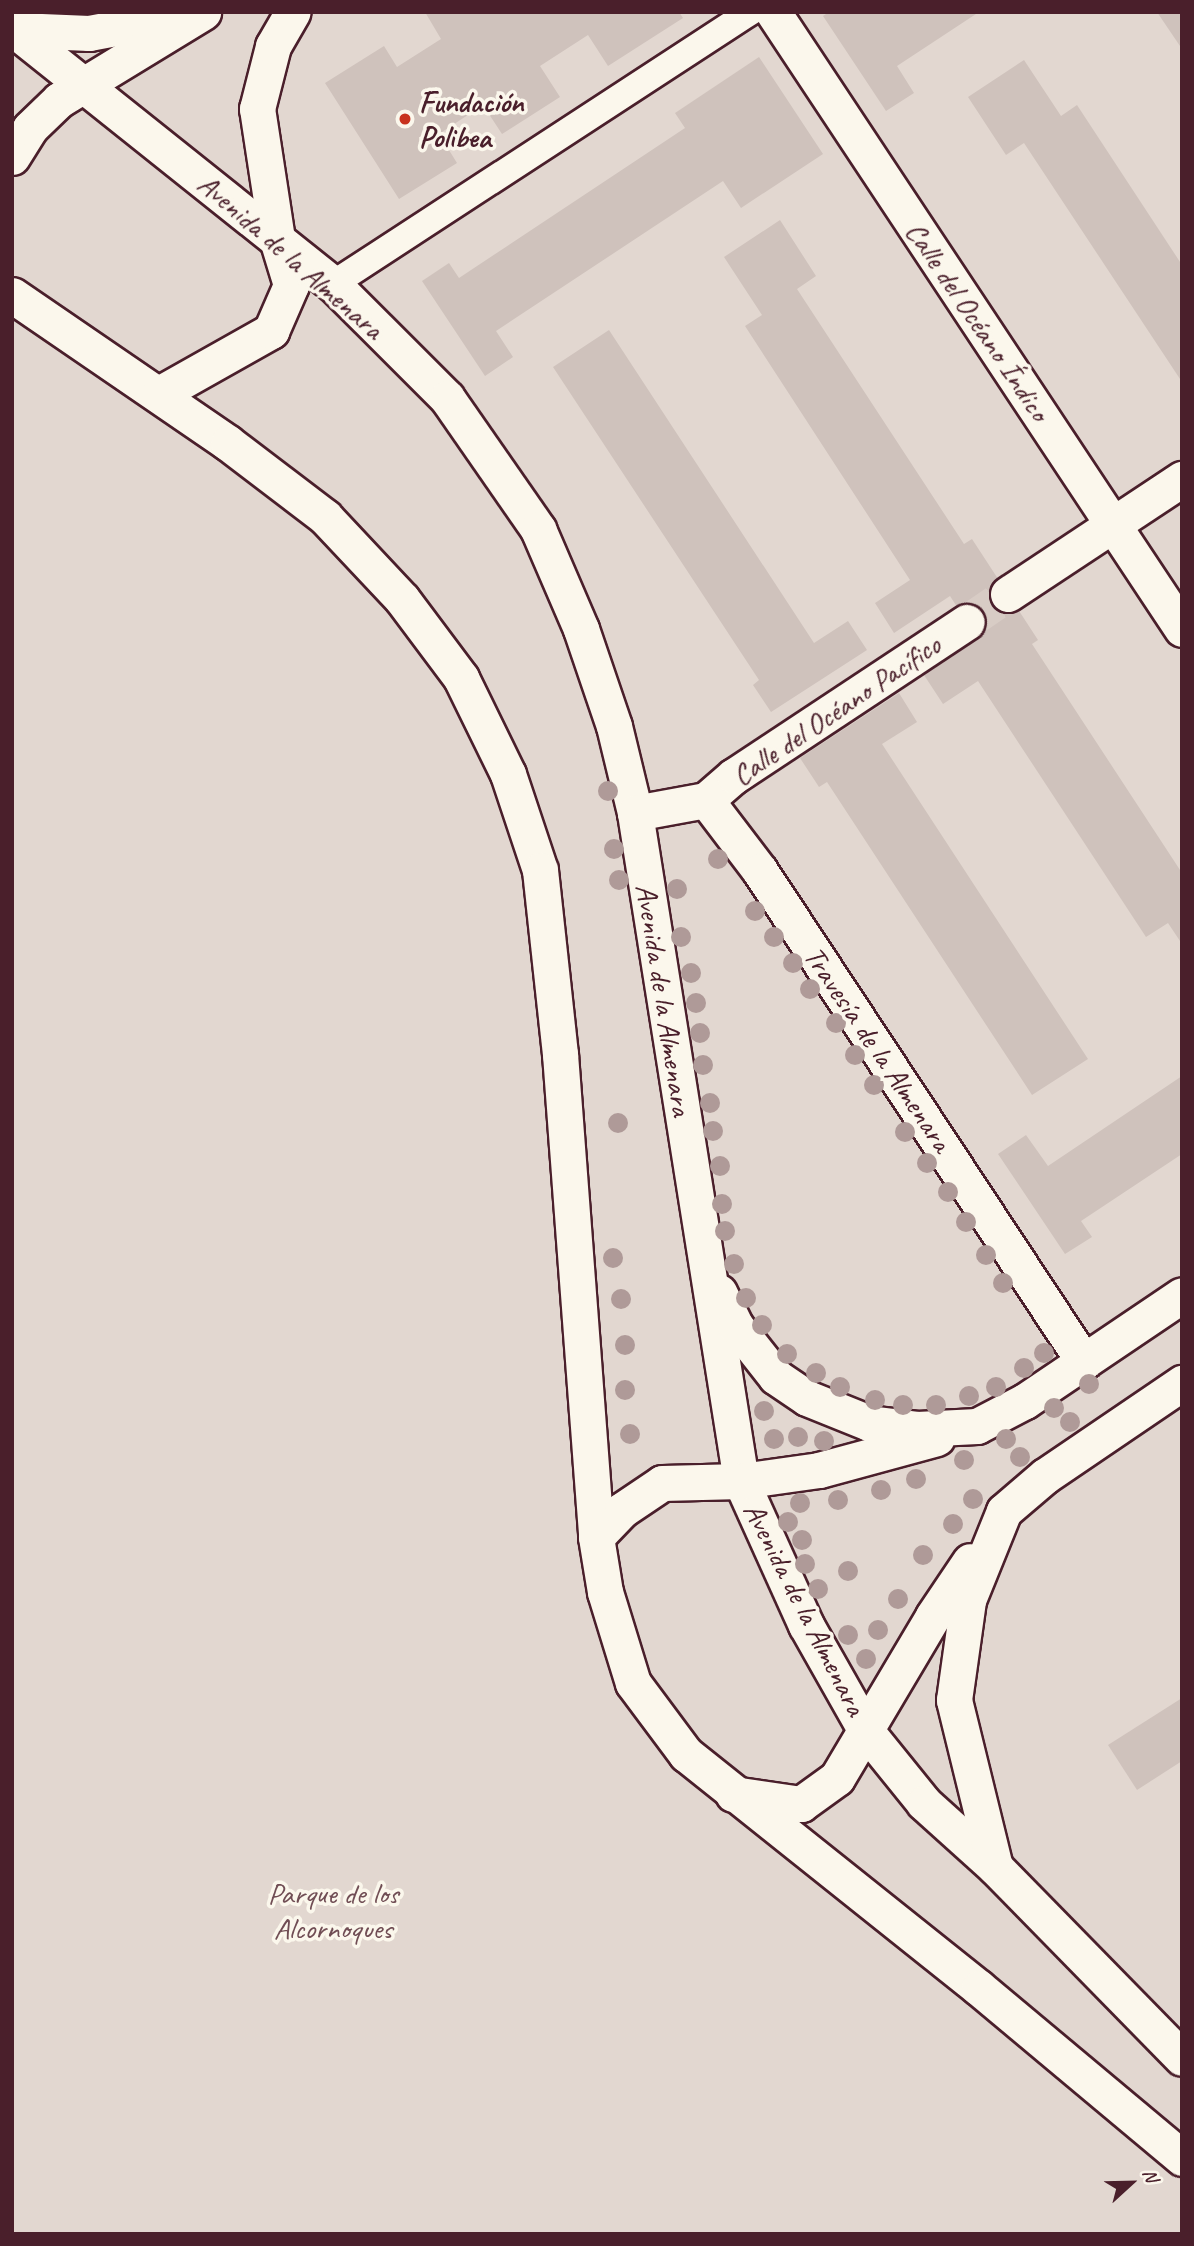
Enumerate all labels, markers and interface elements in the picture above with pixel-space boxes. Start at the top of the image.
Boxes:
place label: Fundación Polibea [419,84,524,154]
marker: Fundación Polibea [397,111,413,127]
street label: Avenida de la Almenara [190,165,392,347]
street label: Calle del Océano Índico [898,214,1058,428]
street label: Calle del Océano Pacífico [724,627,948,793]
street label: Avenida de la Almenara [628,881,700,1119]
street label: Travesía de la Almenara [795,939,961,1159]
street label: Avenida de la Almenara [735,1496,875,1722]
park label: Parque de los Alcornoques [268,1875,398,1946]
north arrow [1096,2148,1166,2218]
text: N [1137,2165,1164,2185]

